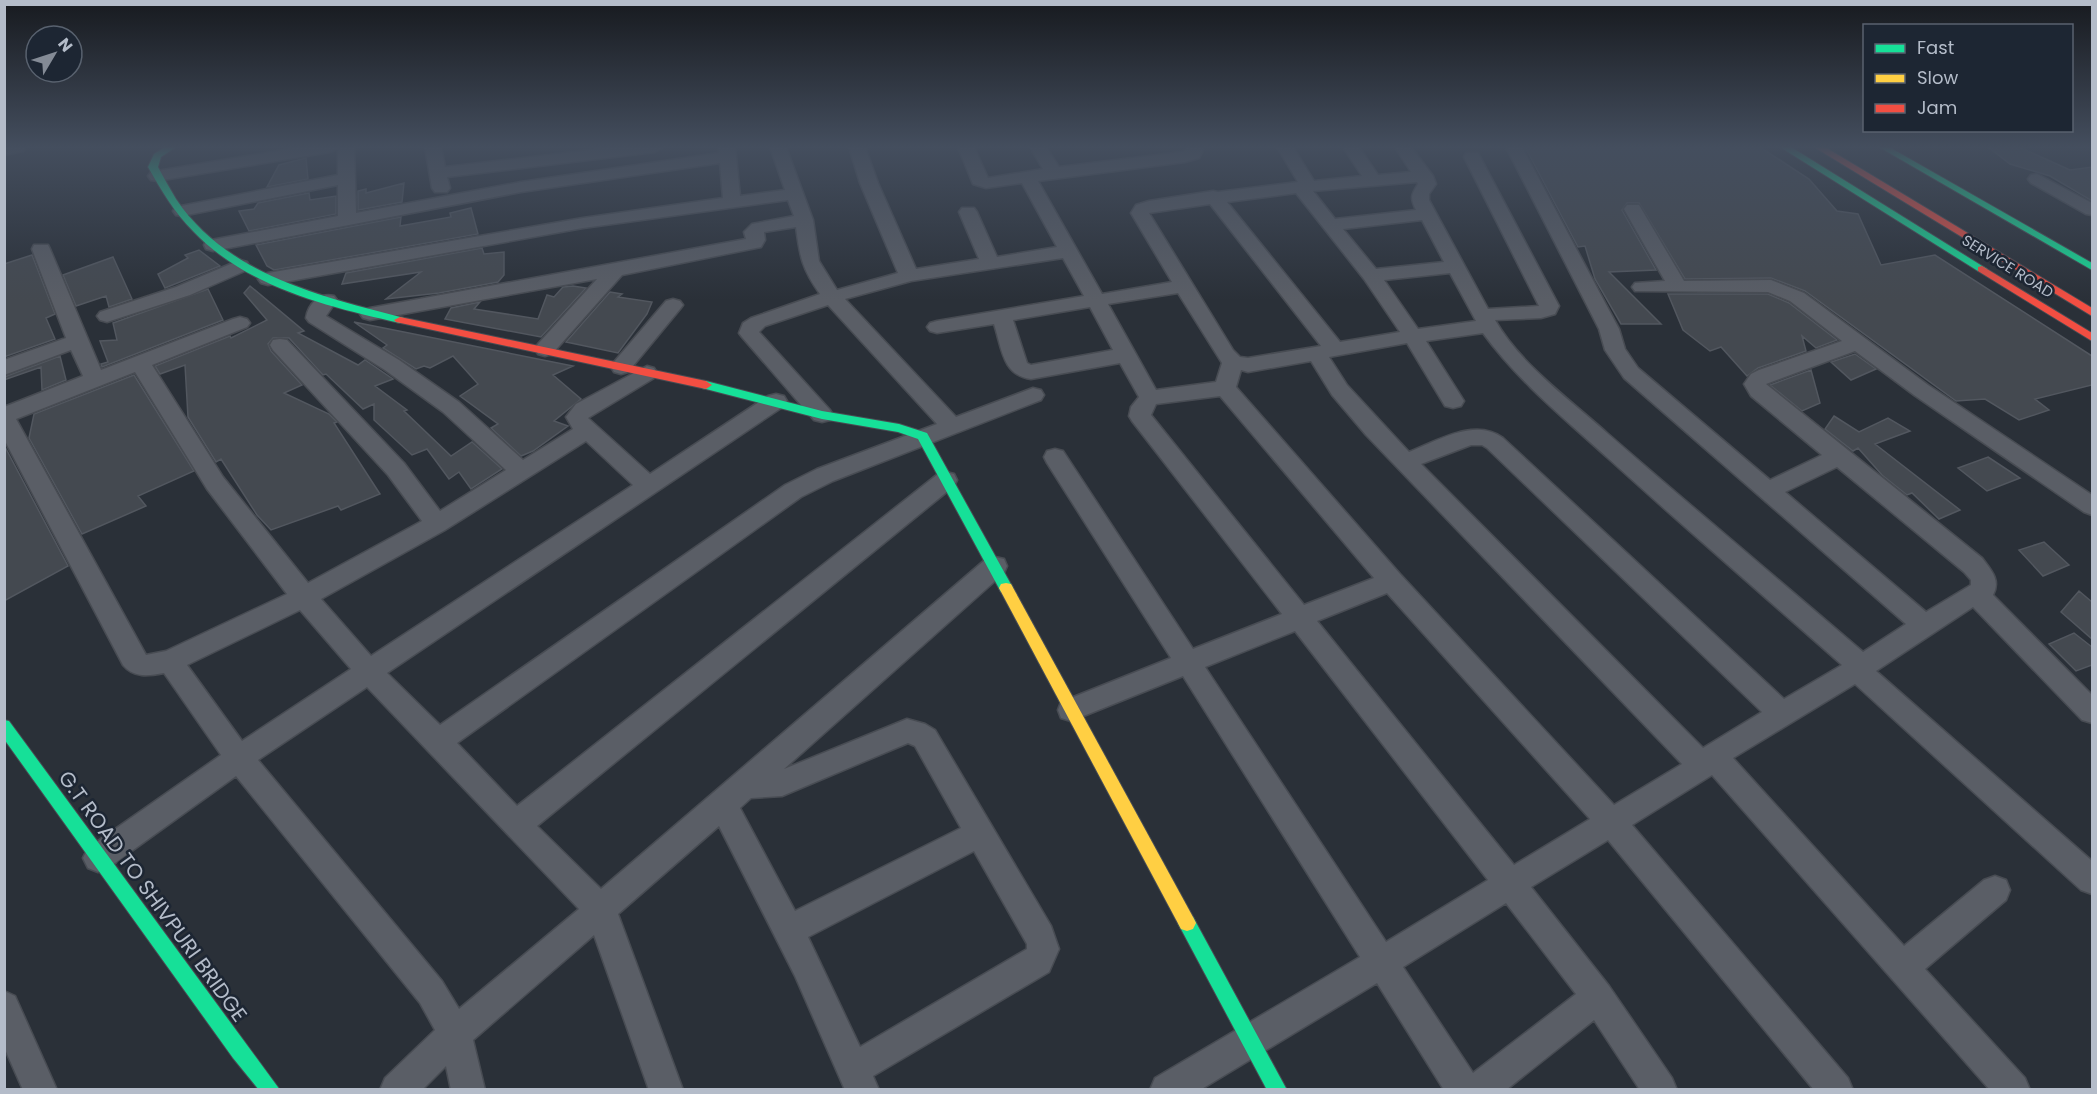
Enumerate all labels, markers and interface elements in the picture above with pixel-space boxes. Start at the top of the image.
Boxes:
north arrow [24,24,84,84]
legend [1863,24,2073,132]
text: N [53,33,78,57]
text: Fast [1917,35,1954,60]
text: Slow [1917,65,1959,90]
text: Jam [1917,95,1957,120]
street label: SERVICE ROAD [1958,229,2058,303]
street label: G.T ROAD TO SHIVPURI BRIDGE [52,765,254,1027]

